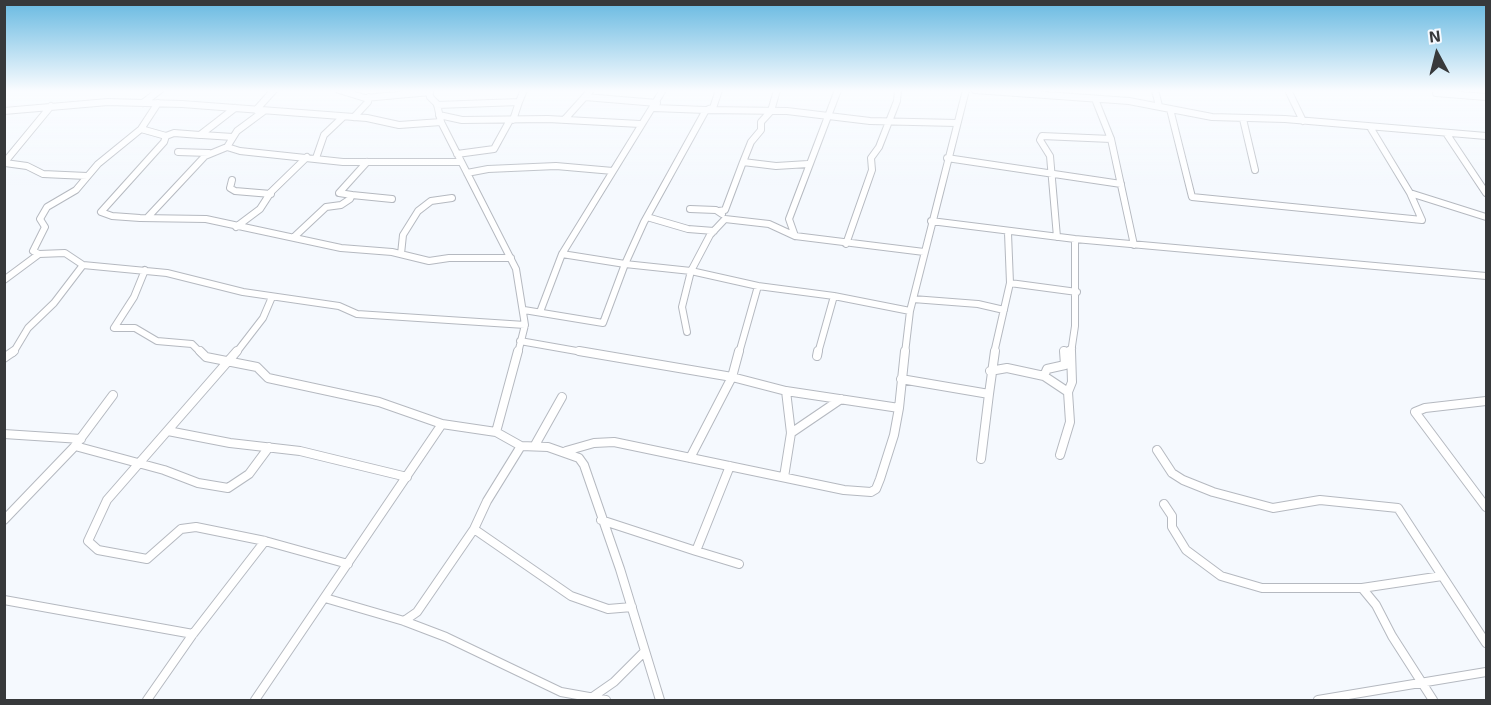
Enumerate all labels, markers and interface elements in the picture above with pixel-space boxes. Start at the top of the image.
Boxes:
north arrow [1407,24,1467,84]
text: N [1428,26,1442,46]

